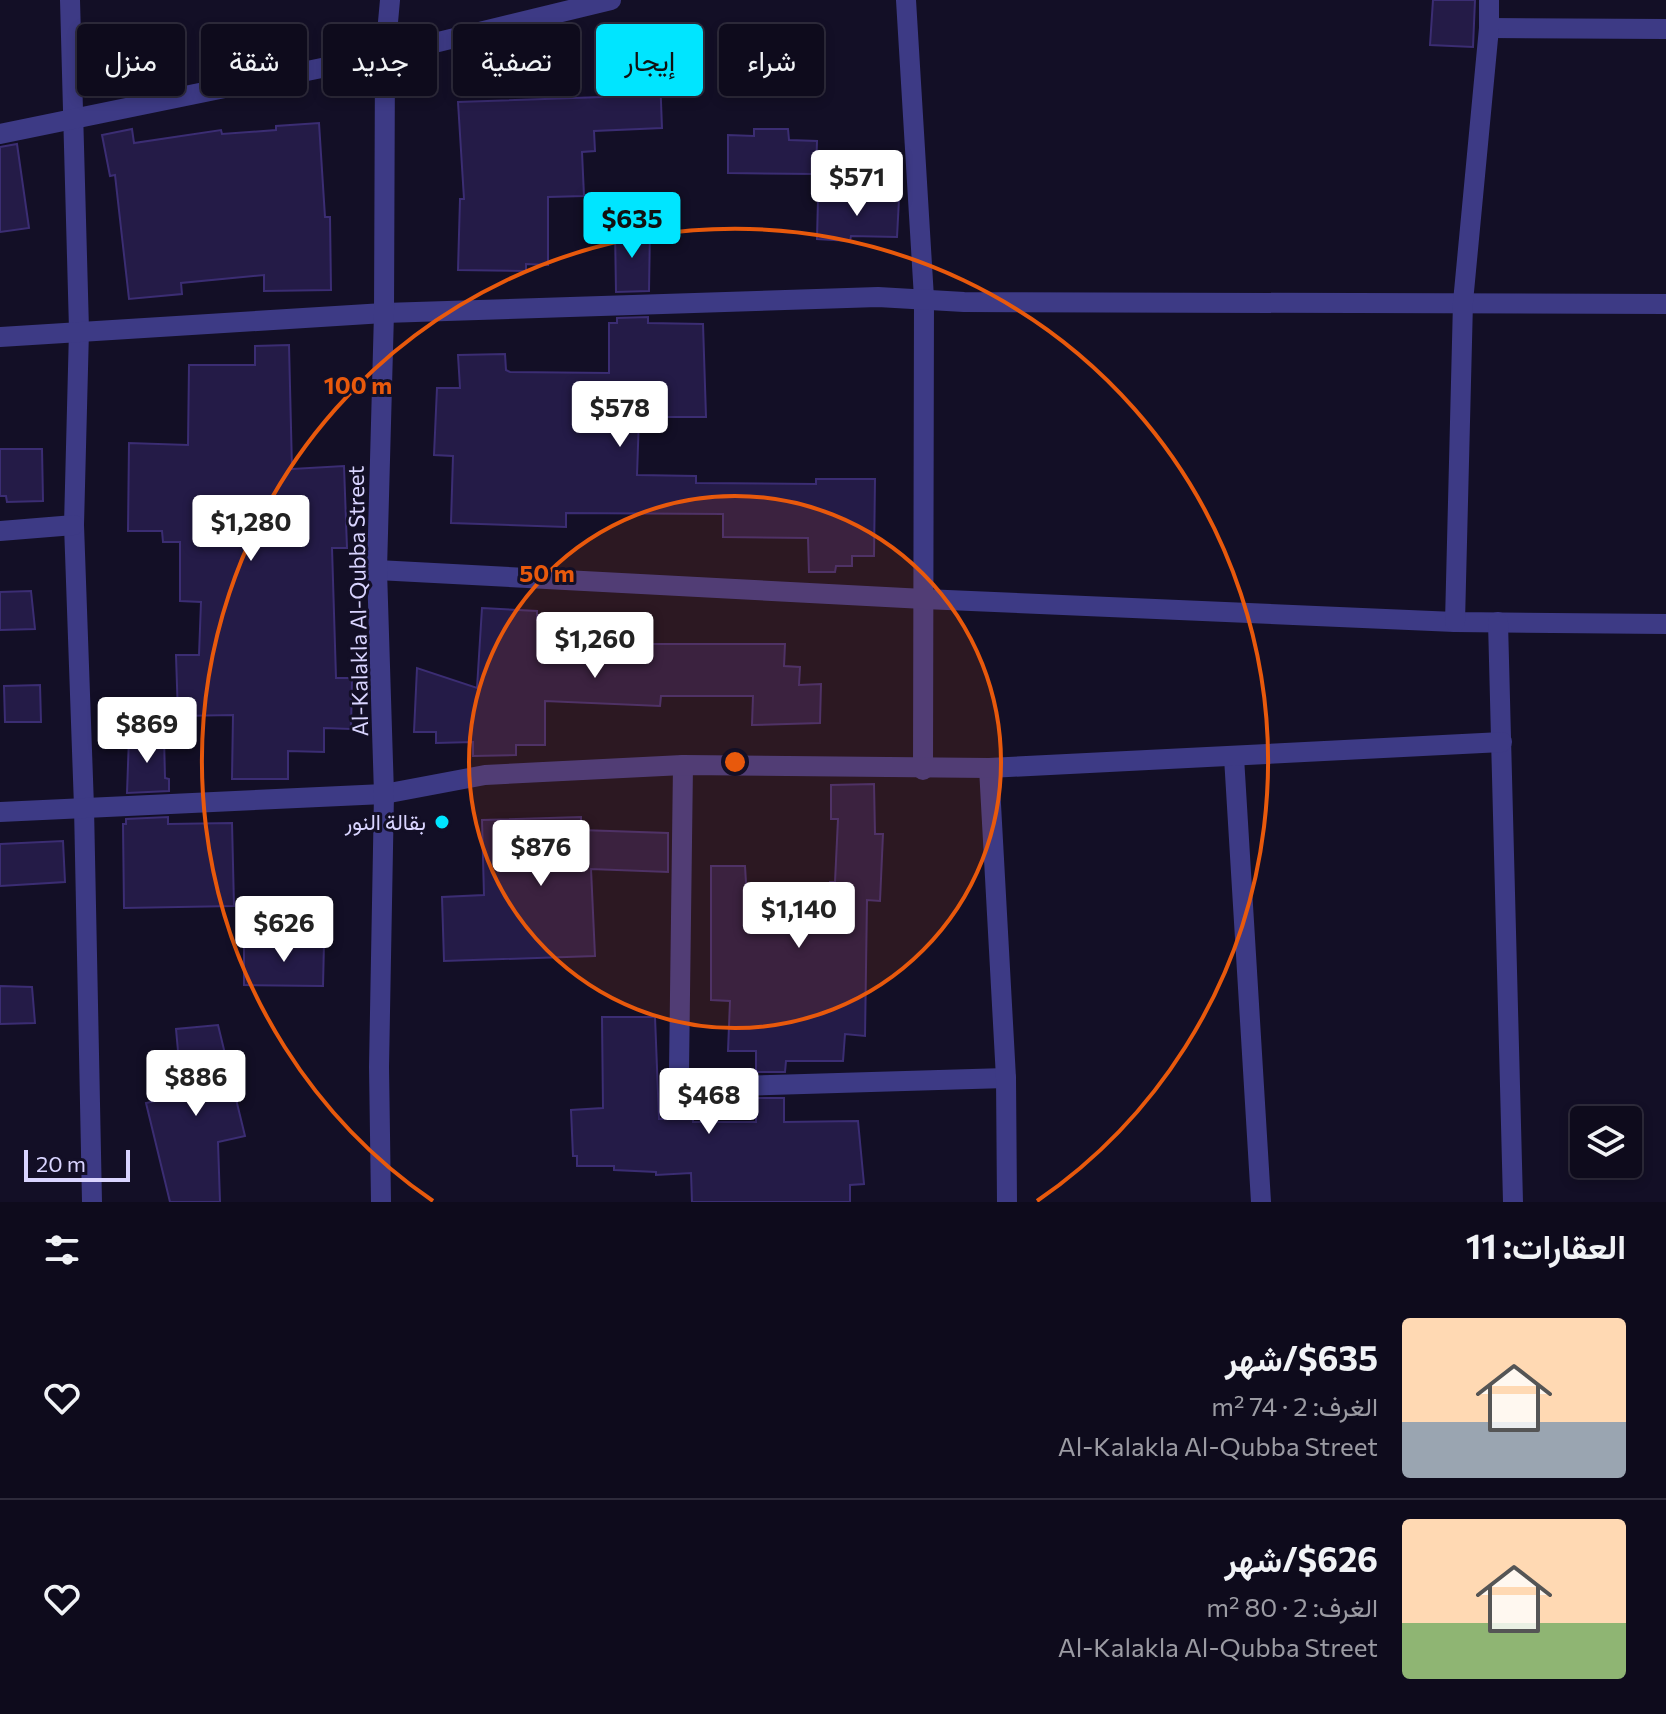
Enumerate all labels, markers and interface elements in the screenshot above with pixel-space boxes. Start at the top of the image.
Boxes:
chip: منزل [77,24,185,96]
chip: شقة [201,24,307,96]
chip: جديد [323,24,437,96]
chip: تصفية [453,24,580,96]
chip: إيجار [596,24,703,96]
chip: شراء [719,24,824,96]
pin: $571 [810,150,904,218]
text: $571 [829,160,885,191]
pin: $635 [585,192,679,260]
text: $635 [601,202,663,233]
text: 100 m [324,370,392,399]
pin: $578 [573,381,667,449]
text: $578 [590,391,650,422]
street label: Al-Kalakla Al-Qubba Street [342,465,373,737]
pin: $1,280 [186,495,316,563]
text: $1,280 [210,505,292,536]
text: 50 m [519,558,575,587]
pin: $1,260 [530,612,660,680]
text: $1,260 [554,622,636,653]
pin: $869 [100,697,194,765]
text: $869 [116,707,178,738]
centre of rings [721,748,749,776]
place label: بقالة النور [344,808,426,836]
marker: بقالة النور [433,813,451,831]
pin: $876 [494,820,588,888]
text: $876 [511,830,571,861]
pin: $1,140 [734,882,864,950]
text: $1,140 [761,892,837,923]
pin: $626 [237,896,331,964]
text: $626 [253,906,315,937]
pin: $886 [149,1050,243,1118]
text: $886 [164,1060,228,1091]
pin: $468 [662,1068,756,1136]
text: $468 [677,1078,741,1109]
map controls [1570,1106,1642,1178]
button: layers [1570,1106,1642,1178]
scale bar [24,1146,130,1182]
text: 20 m [36,1150,86,1177]
text: العقارات: 11 [1466,1224,1626,1266]
icon: filters [40,1228,84,1272]
text: $635/شهر [1225,1336,1378,1378]
icon: home [1466,1350,1562,1446]
icon: heart [40,1376,84,1420]
text: الغرف: 2 · 74 m² [1211,1390,1378,1421]
text: Al-Kalakla Al-Qubba Street [1058,1430,1378,1461]
text: $626/شهر [1225,1537,1378,1579]
icon: home [1466,1551,1562,1647]
icon: heart [40,1577,84,1621]
text: الغرف: 2 · 80 m² [1206,1591,1378,1622]
text: Al-Kalakla Al-Qubba Street [1058,1631,1378,1662]

